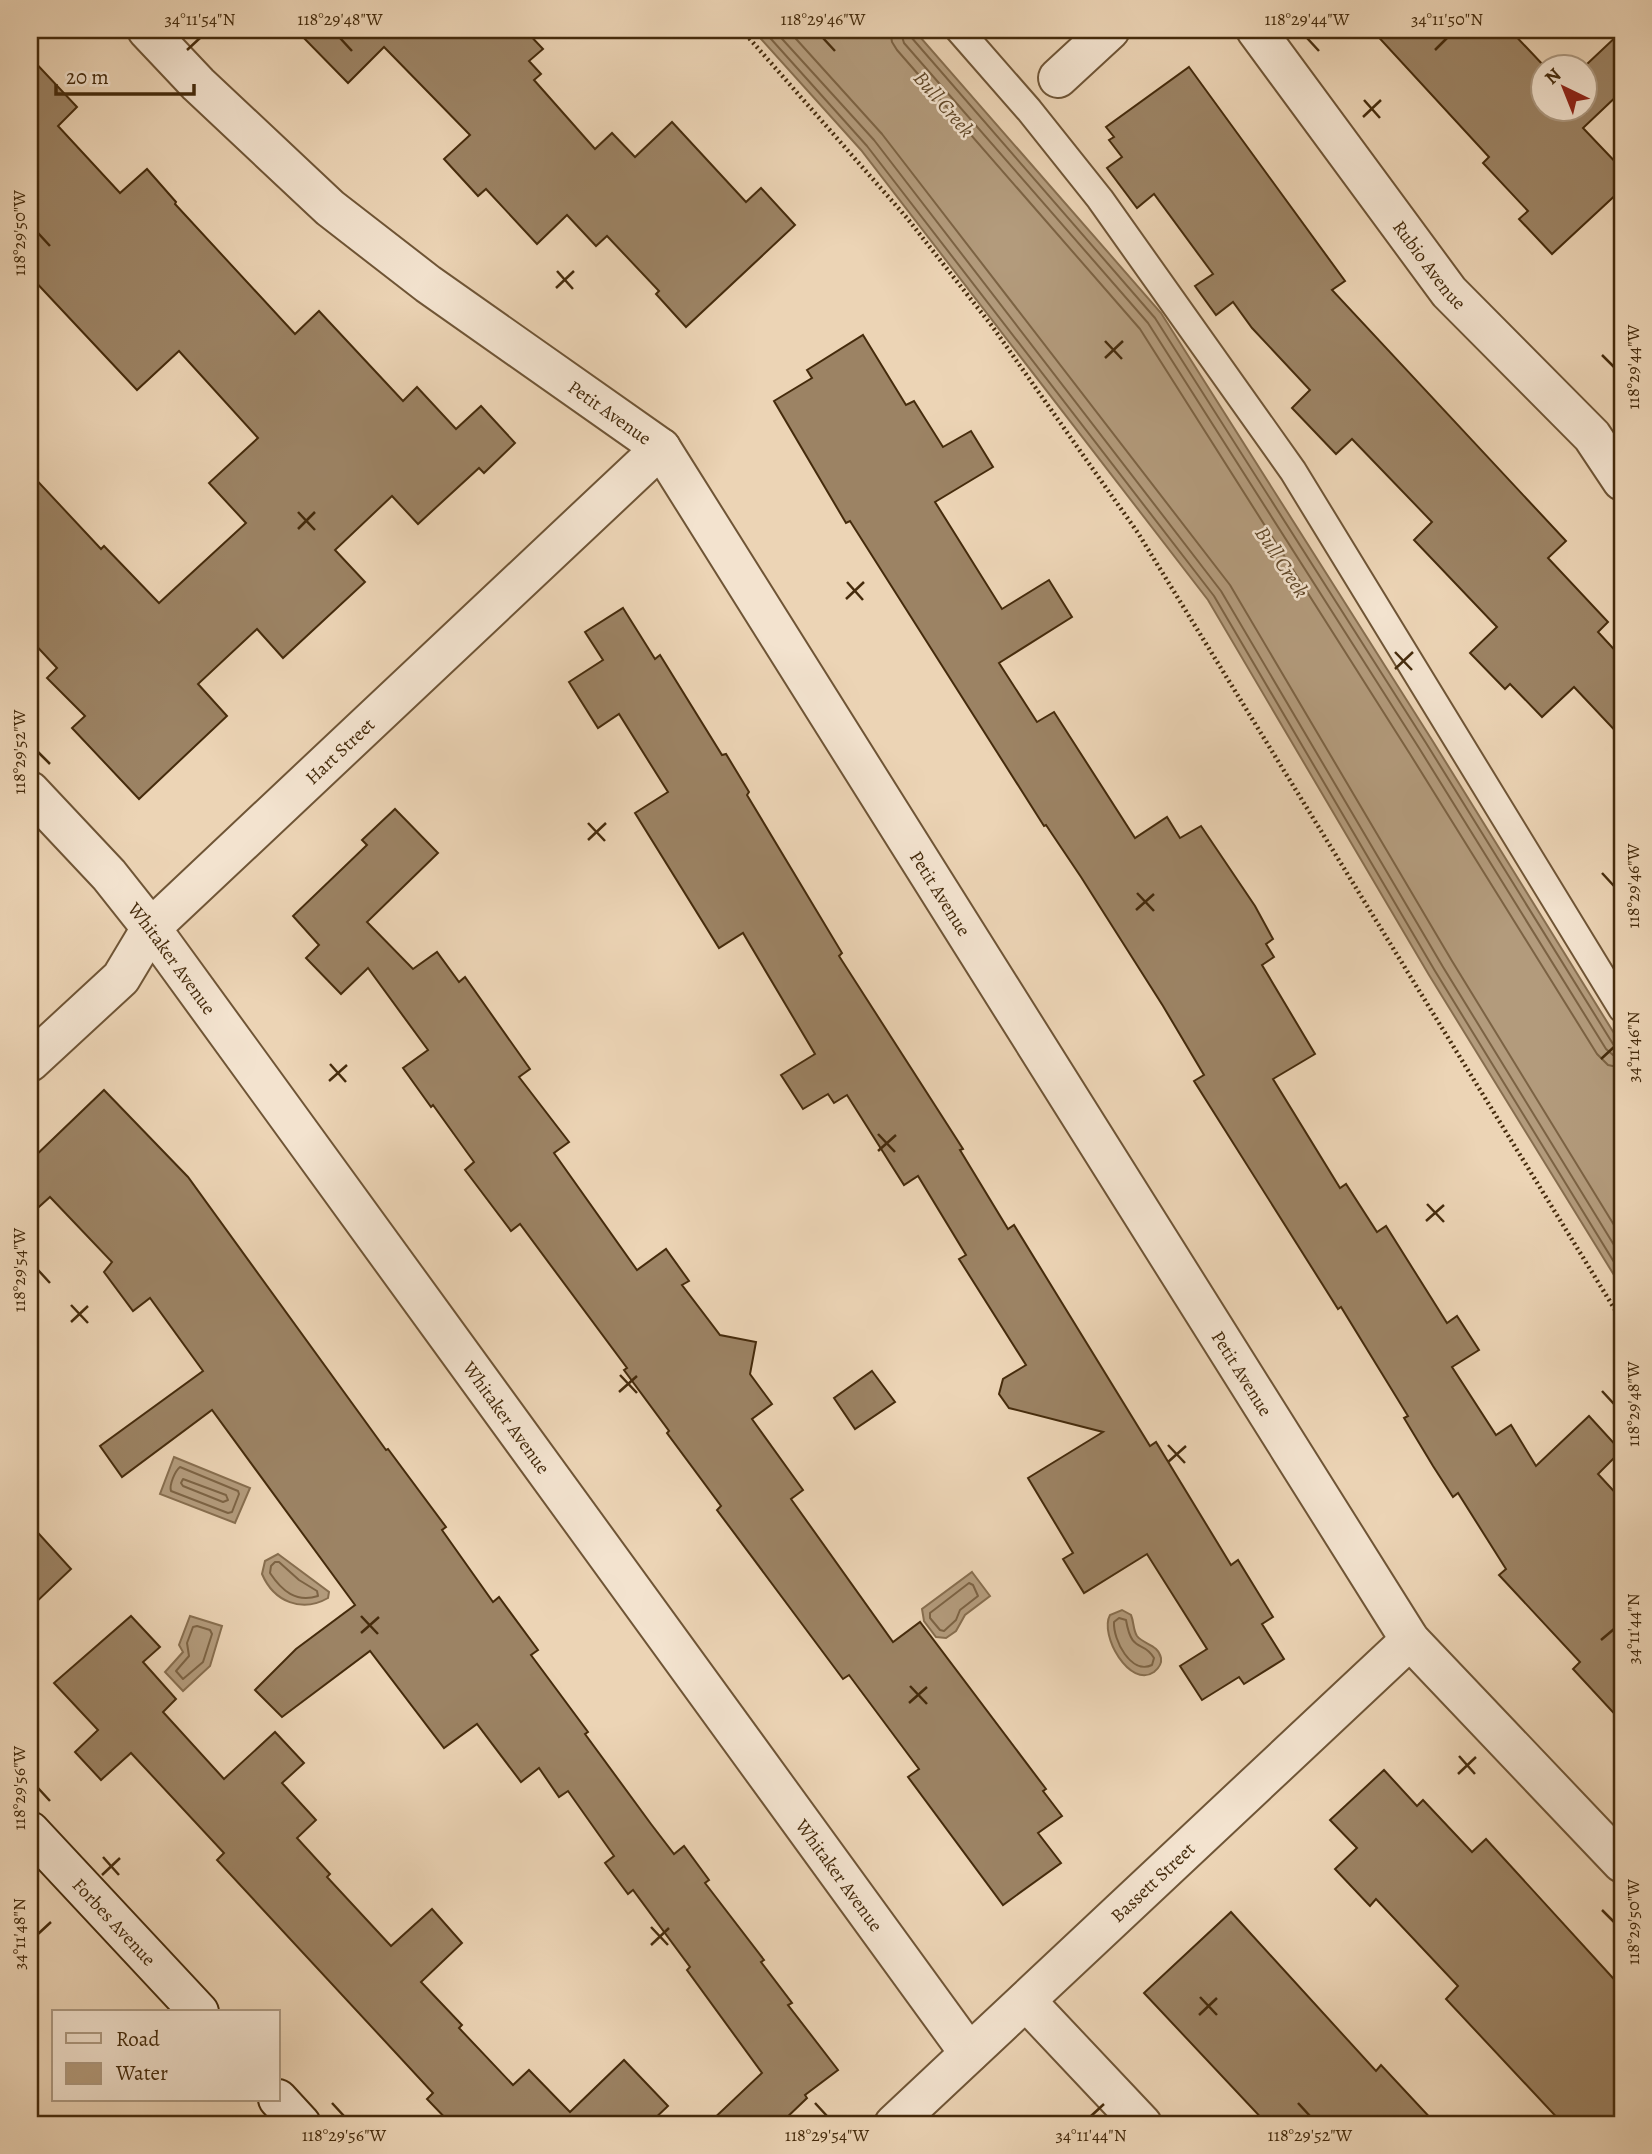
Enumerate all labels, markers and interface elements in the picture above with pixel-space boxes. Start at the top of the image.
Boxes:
text: 34°11'54"N [165,7,235,31]
text: 118°29'48"W [297,7,383,31]
text: 118°29'46"W [781,7,866,31]
text: 118°29'44"W [1265,7,1350,31]
text: 34°11'50"N [1411,7,1483,31]
scale bar [56,52,194,96]
north arrow [1530,52,1600,122]
text: N [1539,62,1567,91]
text: 20 m [66,63,109,91]
water label: Bull Creek [907,65,981,143]
text: 118°29'50"W [7,190,31,276]
street label: Rubio Avenue [1386,215,1471,316]
text: 118°29'44"W [1621,324,1645,409]
street label: Petit Avenue [563,375,656,451]
water label: Bull Creek [1248,521,1316,603]
text: 118°29'52"W [7,709,31,794]
street label: Hart Street [300,712,381,791]
text: 118°29'46"W [1621,843,1645,929]
street label: Petit Avenue [903,846,976,941]
street label: Whitaker Avenue [121,897,222,1020]
text: 34°11'46"N [1621,1011,1645,1083]
text: 118°29'54"W [7,1228,31,1312]
street label: Petit Avenue [1205,1326,1278,1421]
street label: Whitaker Avenue [456,1356,556,1480]
text: 118°29'48"W [1621,1361,1645,1447]
text: 34°11'44"N [1621,1593,1645,1665]
text: 118°29'56"W [7,1745,31,1830]
street label: Whitaker Avenue [789,1813,889,1937]
street label: Bassett Street [1105,1836,1201,1929]
street label: Forbes Avenue [66,1873,162,1972]
text: 118°29'50"W [1621,1879,1645,1965]
text: 34°11'48"N [7,1898,31,1970]
legend [52,2010,280,2102]
text: Road [116,2025,160,2053]
text: Water [115,2059,168,2087]
text: 118°29'56"W [302,2123,387,2147]
text: 118°29'54"W [785,2123,869,2147]
text: 34°11'44"N [1055,2123,1127,2147]
text: 118°29'52"W [1268,2123,1353,2147]

